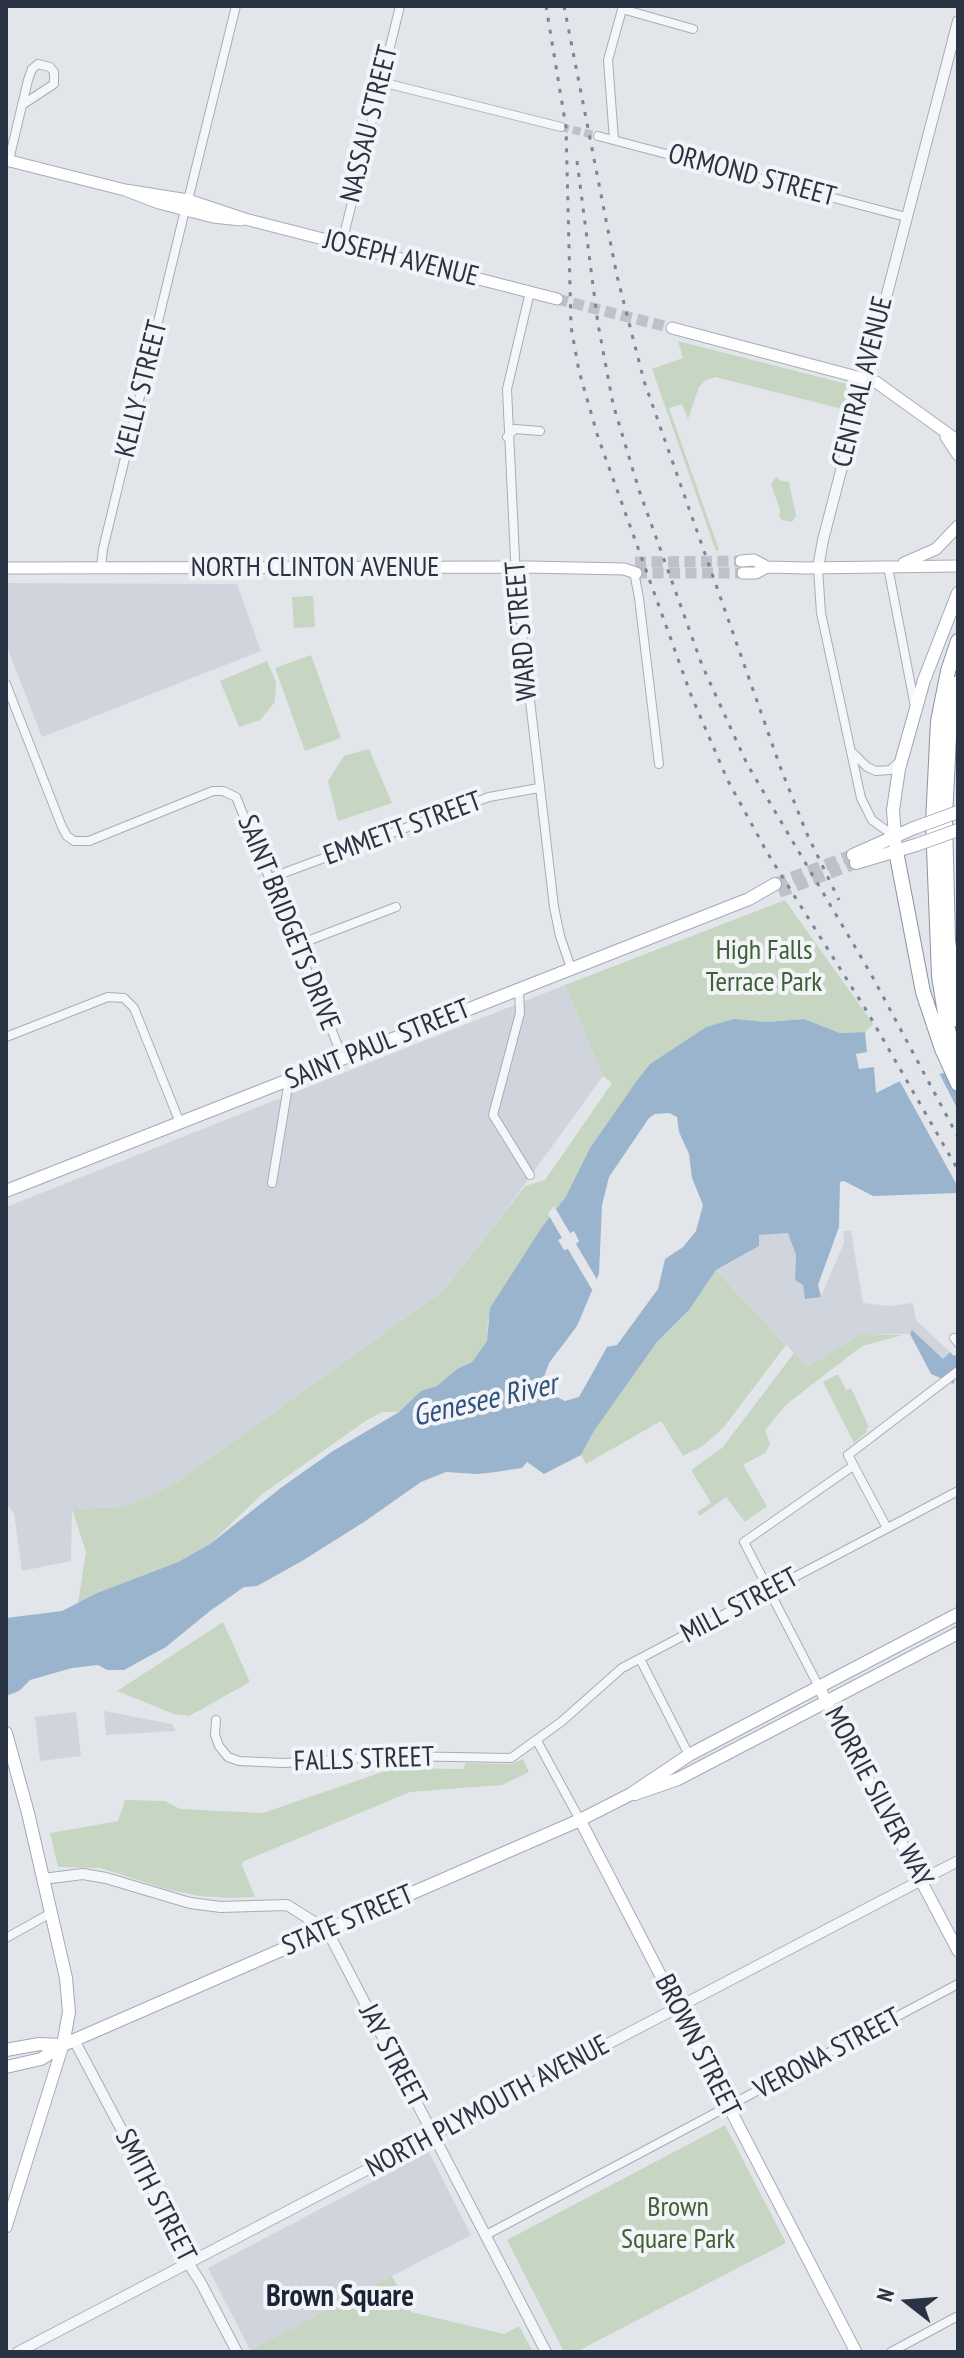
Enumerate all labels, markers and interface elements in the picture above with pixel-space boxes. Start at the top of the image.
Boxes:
street label: NASSAU STREET [334,42,406,206]
street label: ORMOND STREET [664,137,840,215]
street label: JOSEPH AVENUE [320,224,482,294]
street label: CENTRAL AVENUE [826,293,900,471]
street label: KELLY STREET [109,317,175,461]
street label: NORTH CLINTON AVENUE [191,551,439,585]
street label: WARD STREET [499,560,545,702]
street label: EMMETT STREET [319,785,487,873]
street label: SAINT BRIDGETS DRIVE [230,811,346,1035]
park label: High Falls Terrace Park [706,934,822,1000]
street label: SAINT PAUL STREET [281,993,475,1097]
water label: Genesee River [409,1367,561,1435]
street label: MILL STREET [676,1561,804,1651]
street label: MORRIE SILVER WAY [816,1701,940,1893]
street label: FALLS STREET [293,1741,435,1779]
street label: STATE STREET [277,1878,419,1964]
street label: BROWN STREET [647,1969,747,2123]
street label: JAY STREET [351,1999,433,2113]
street label: VERONA STREET [749,2001,907,2107]
street label: NORTH PLYMOUTH AVENUE [361,2029,615,2185]
street label: SMITH STREET [107,2124,203,2268]
park label: Brown Square Park [621,2191,735,2257]
north arrow [868,2262,948,2342]
district label: Brown Square [266,2279,414,2315]
text: N [870,2285,900,2305]

